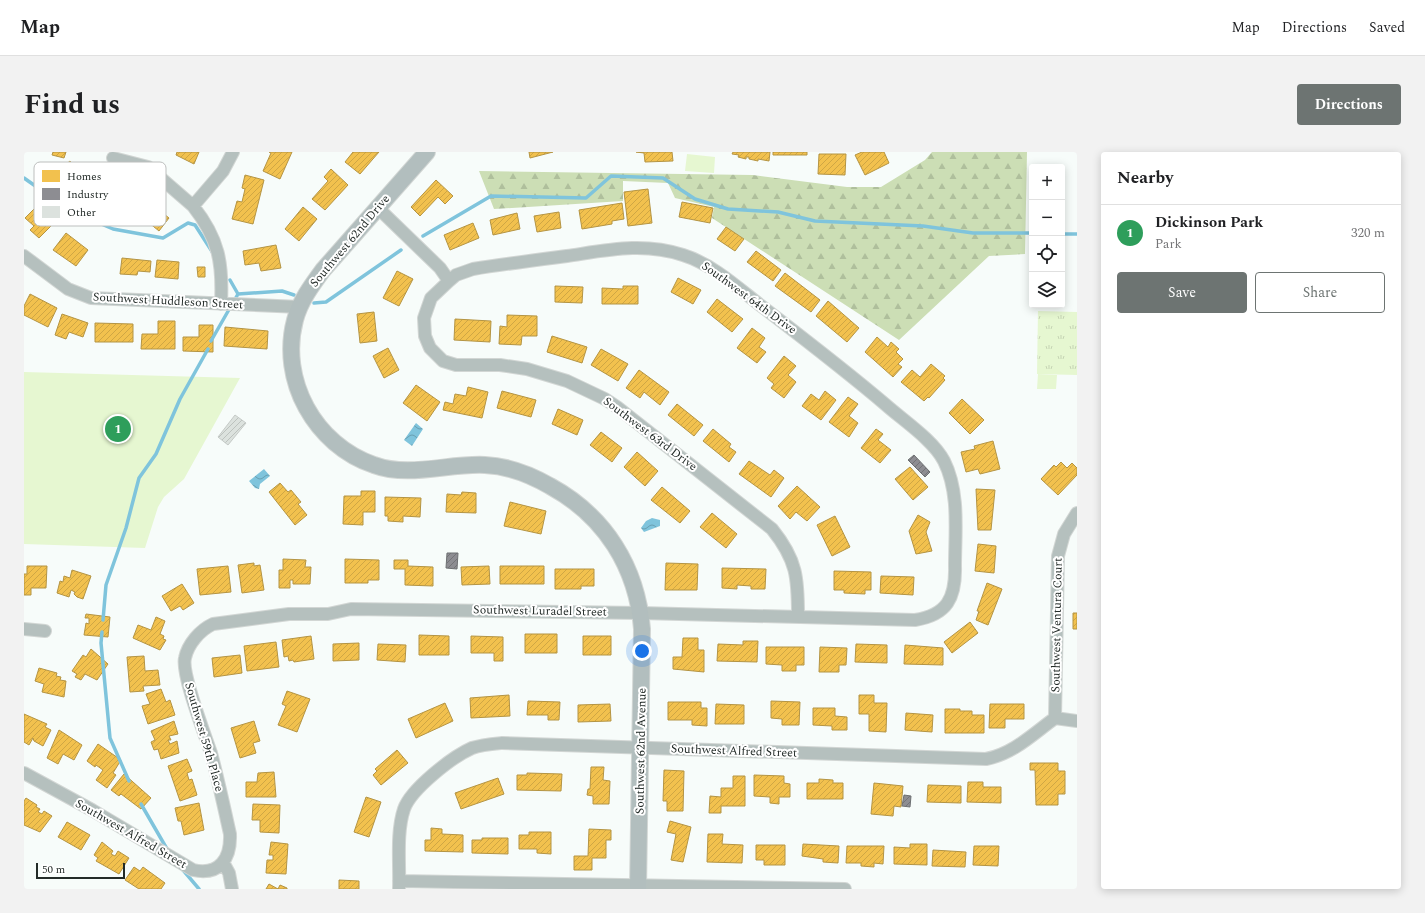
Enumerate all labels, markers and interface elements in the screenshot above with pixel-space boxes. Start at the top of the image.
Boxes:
text: Map [20,13,60,42]
text: Map [1232,17,1260,38]
text: Directions [1282,17,1347,38]
text: Saved [1369,17,1405,38]
text: Find us [24,83,120,126]
button: Directions [1297,84,1401,125]
legend [34,162,166,226]
map controls [1029,164,1065,308]
button: + [1029,164,1065,200]
text: Nearby [1117,165,1173,191]
text: Homes [67,168,101,185]
text: Industry [67,186,109,203]
street label: Southwest 62nd Drive [305,190,395,292]
button: − [1029,200,1065,236]
text: Other [67,204,96,221]
text: Dickinson Park [1155,211,1263,234]
text: 1 [1126,223,1134,243]
text: 320 m [1351,223,1385,243]
text: Park [1155,234,1182,254]
button: locate [1029,236,1065,272]
street label: Southwest 64th Drive [697,257,801,339]
button: layers [1029,272,1065,308]
button: Save [1117,272,1247,313]
button: Share [1255,272,1385,313]
street label: Southwest Huddleson Street [92,288,244,314]
street label: Southwest 63rd Drive [599,392,701,476]
pin: 1 [105,414,131,444]
street label: Southwest Ventura Court [1046,557,1068,693]
street label: Southwest Luradel Street [473,600,607,622]
your location [632,641,652,661]
street label: Southwest 59th Place [179,680,229,794]
street label: Southwest 62nd Avenue [630,687,652,814]
street label: Southwest Alfred Street [671,739,797,763]
street label: Southwest Alfred Street [72,794,190,874]
scale bar [36,861,125,880]
text: 50 m [42,861,65,878]

